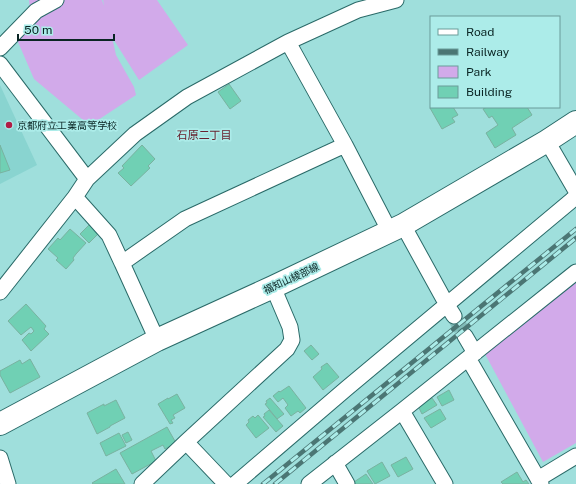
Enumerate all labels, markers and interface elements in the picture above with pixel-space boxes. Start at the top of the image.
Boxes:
scale bar [18,16,114,42]
legend [430,16,560,108]
text: 50 m [24,23,52,37]
text: Road [466,25,494,39]
text: Railway [466,45,510,59]
text: Park [466,65,492,79]
text: Building [466,85,512,99]
place label: 京都府立工業高等学校 [17,119,117,131]
marker: 京都府立工業高等学校 [4,120,14,130]
district label: 石原二丁目 [177,129,232,141]
street label: 福知山綾部線 [261,260,321,296]

